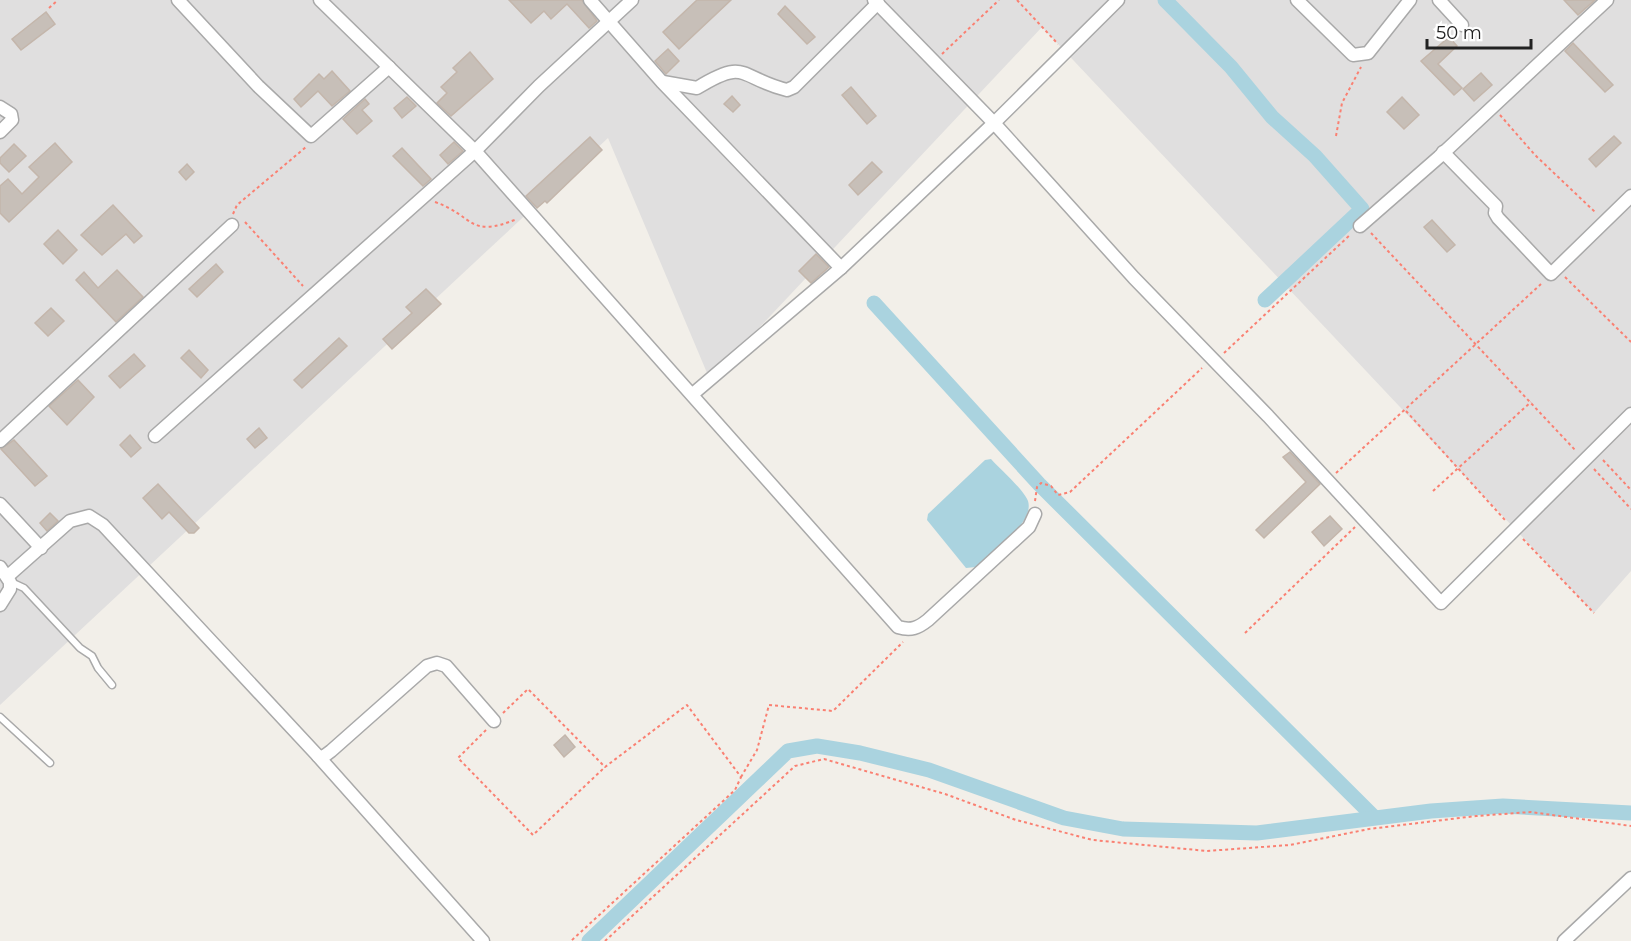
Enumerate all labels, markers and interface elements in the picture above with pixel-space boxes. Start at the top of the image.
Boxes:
scale bar [1427,12,1530,50]
text: 50 m [1436,22,1482,44]

